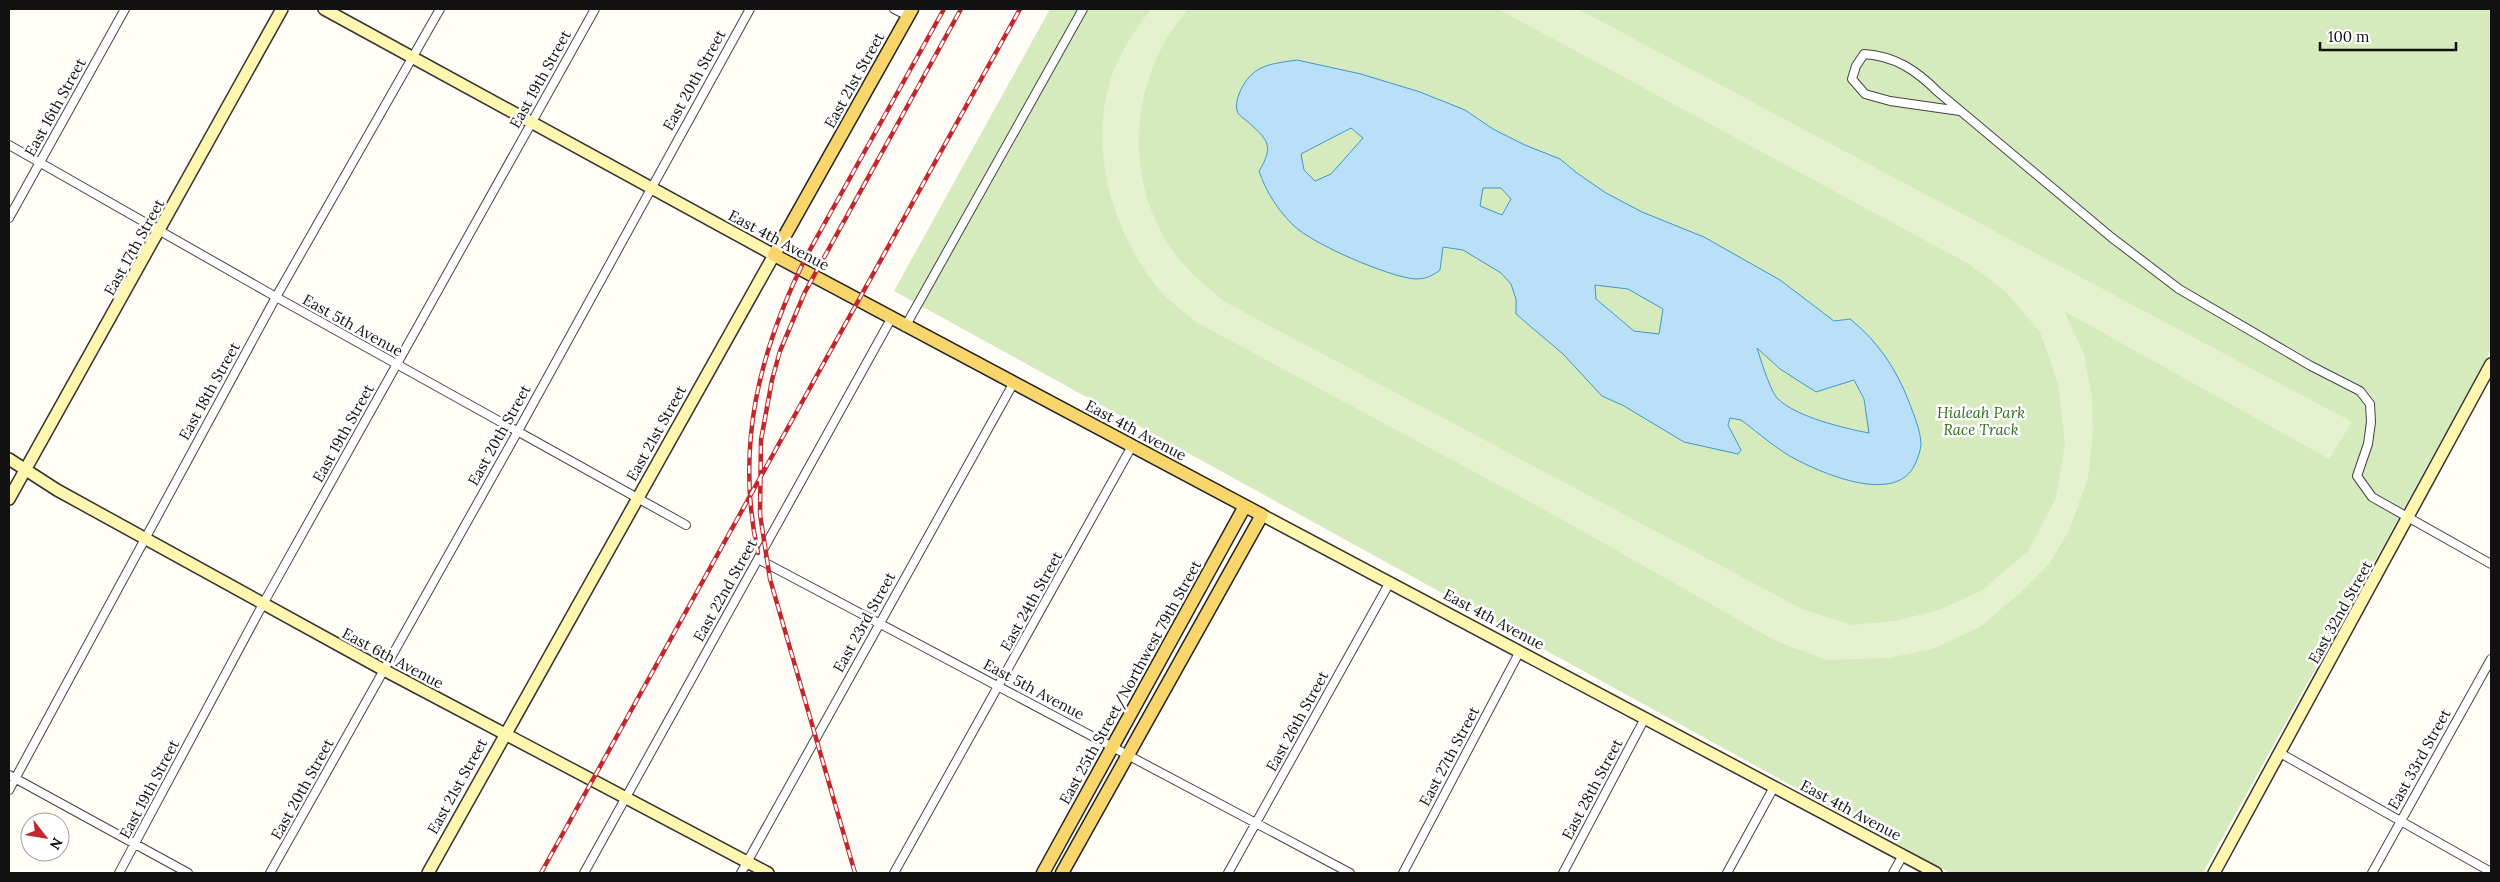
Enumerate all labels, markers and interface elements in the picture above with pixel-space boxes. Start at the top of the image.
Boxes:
scale bar [2320,20,2456,52]
street label: East 19th Street [505,26,575,131]
street label: East 20th Street [658,26,730,134]
text: 100 m [2328,27,2369,46]
street label: East 21st Street [820,29,888,131]
street label: East 16th Street [20,54,90,159]
street label: East 17th Street [100,195,168,299]
street label: East 4th Avenue [725,205,833,275]
street label: East 5th Avenue [300,290,406,360]
street label: East 18th Street [174,339,244,443]
street label: East 19th Street [308,380,378,485]
street label: East 20th Street [463,381,535,489]
street label: East 21st Street [622,382,690,484]
street label: East 4th Avenue [1082,395,1190,465]
park label: Hialeah Park Race Track [1937,403,2025,439]
street label: East 22nd Street [689,535,761,645]
street label: East 24th Street [996,548,1066,654]
street label: East 25th Street/Northwest 79th Street [1055,556,1206,808]
street label: East 32nd Street [2304,557,2376,667]
street label: East 23rd Street [829,568,899,675]
street label: East 4th Avenue [1440,584,1548,654]
street label: East 6th Avenue [339,623,447,693]
street label: East 5th Avenue [980,654,1088,724]
street label: East 26th Street [1262,667,1332,774]
street label: East 27th Street [1415,703,1483,809]
street label: East 33rd Street [2383,705,2455,813]
street label: East 20th Street [266,735,338,843]
street label: East 21st Street [423,735,491,837]
street label: East 28th Street [1557,735,1627,843]
street label: East 19th Street [115,736,183,842]
street label: East 4th Avenue [1797,775,1905,845]
north arrow [20,812,70,862]
text: N [46,834,67,853]

